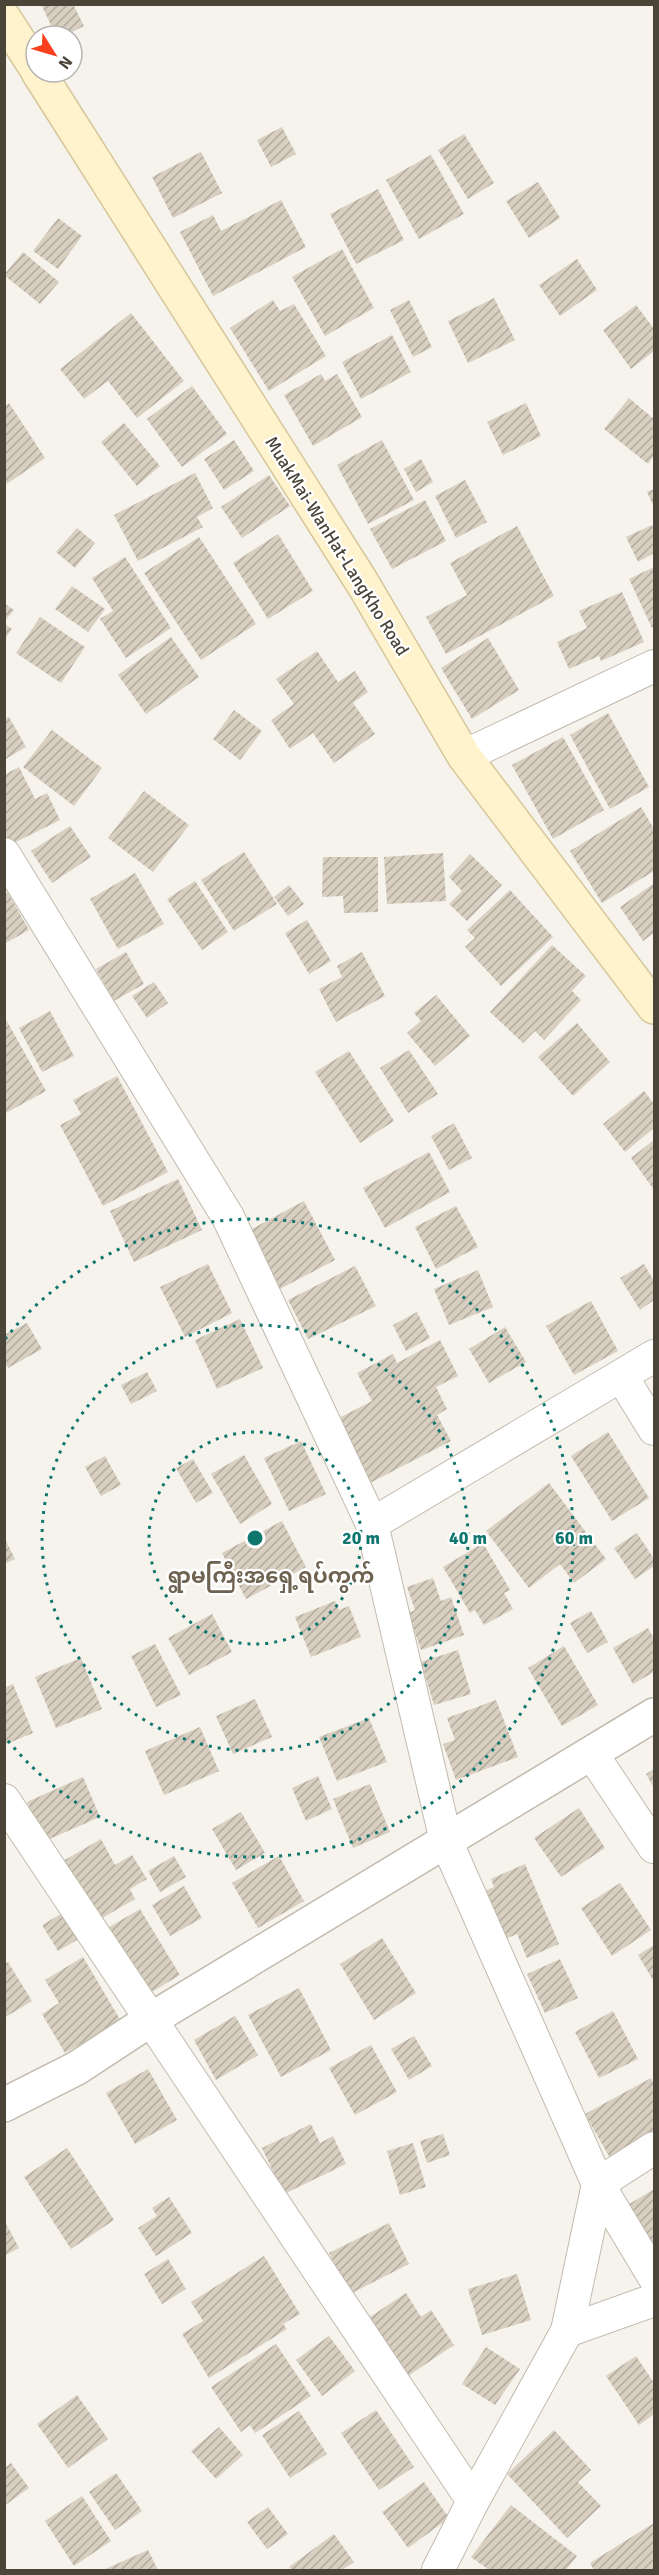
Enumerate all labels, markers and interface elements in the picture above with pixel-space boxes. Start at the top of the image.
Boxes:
north arrow [24,24,84,84]
text: N [54,52,77,73]
street label: MuakMai-WanHat-LangKho Road [260,432,414,660]
text: 20 m [342,1527,380,1549]
text: 40 m [449,1527,487,1549]
text: 60 m [555,1527,593,1549]
centre of rings [245,1528,265,1548]
district label: ရွာမကြီးအရှေ့ရပ်ကွက် [168,1560,374,1593]

